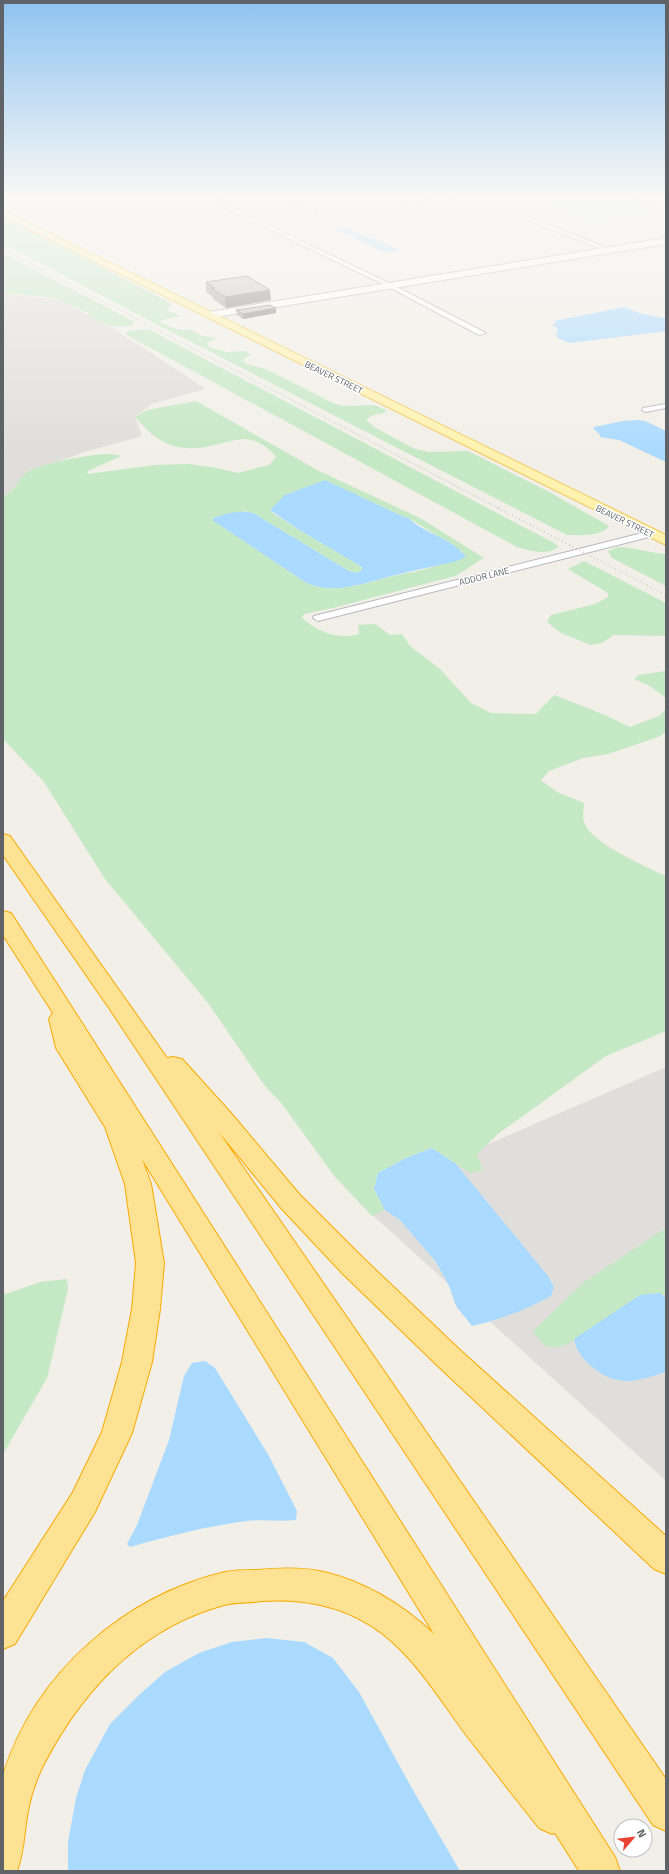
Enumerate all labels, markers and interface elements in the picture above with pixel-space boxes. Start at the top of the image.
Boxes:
street label: BEAVER STREET [303,357,365,397]
street label: BEAVER STREET [594,501,656,541]
street label: ADDOR LANE [458,563,510,588]
north arrow [613,1818,653,1858]
text: N [633,1826,651,1840]

